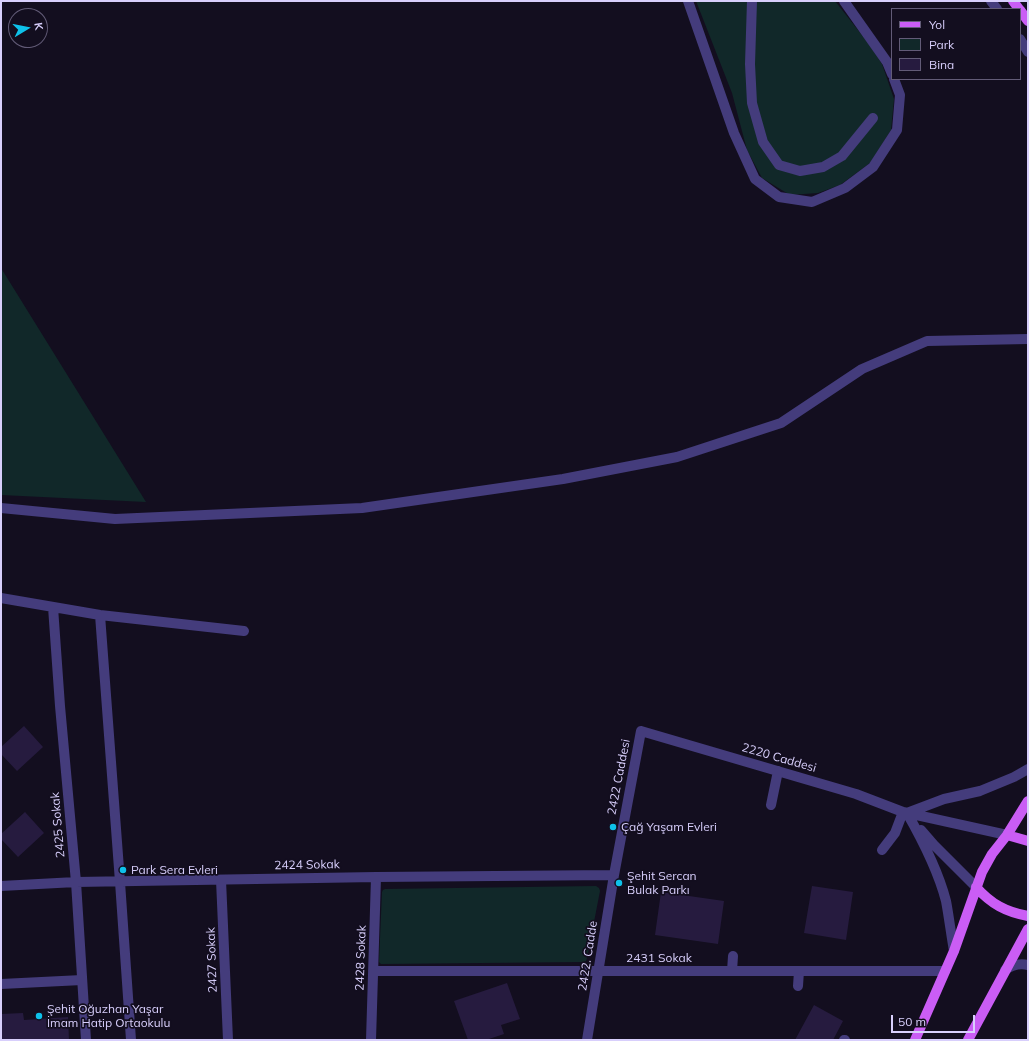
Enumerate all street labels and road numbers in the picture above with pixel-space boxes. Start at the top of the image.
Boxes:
street label: 2422 Caddesi [605,738,633,816]
street label: 2220 Caddesi [740,740,818,776]
street label: 2425 Sokak [48,792,68,858]
street label: 2424 Sokak [274,857,340,873]
street label: 2422. Cadde [575,920,601,992]
street label: 2428 Sokak [353,925,369,991]
street label: 2427 Sokak [204,927,220,993]
street label: 2431 Sokak [626,951,692,965]

